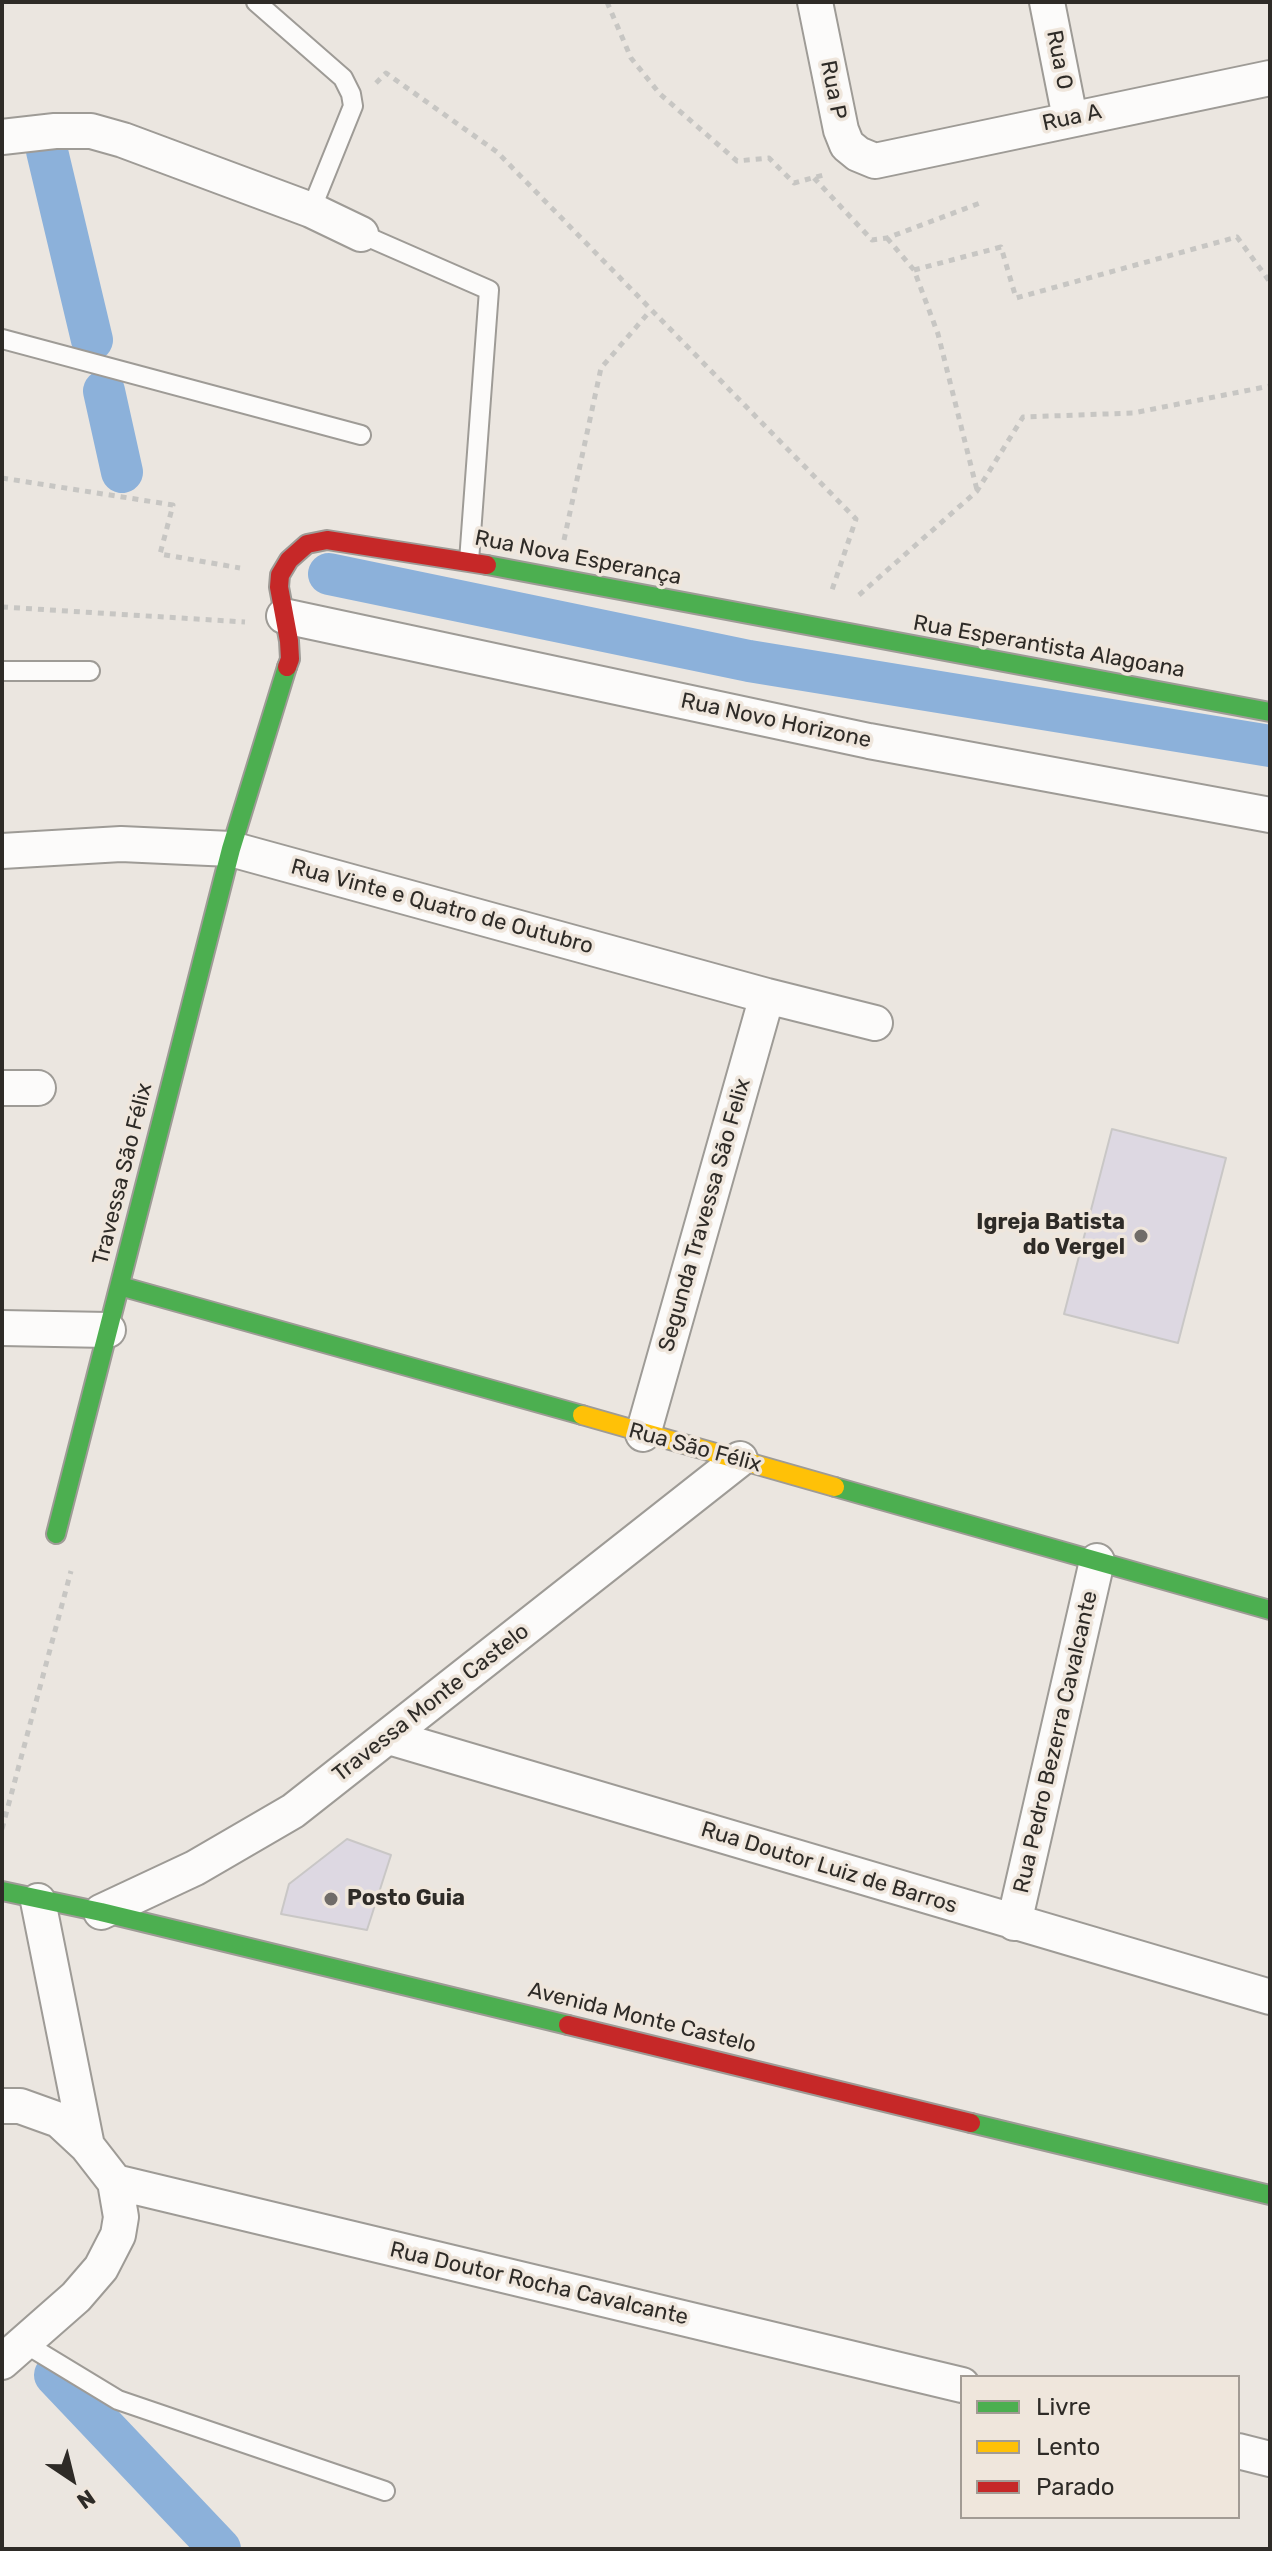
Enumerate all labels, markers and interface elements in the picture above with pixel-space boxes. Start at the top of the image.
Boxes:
street label: Rua O [1040,28,1078,92]
street label: Rua P [814,58,852,122]
street label: Rua A [1040,99,1104,137]
street label: Rua Nova Esperança [472,525,684,591]
street label: Rua Esperantista Alagoana [911,610,1187,684]
street label: Rua Novo Horizone [678,688,874,754]
street label: Rua Vinte e Quatro de Outubro [288,854,596,960]
street label: Segunda Travessa São Felix [653,1075,757,1355]
street label: Travessa São Félix [88,1080,158,1268]
place label: Igreja Batista do Vergel [976,1210,1125,1262]
marker: Igreja Batista do Vergel [1132,1227,1150,1245]
street label: Rua São Félix [626,1418,764,1478]
street label: Rua Pedro Bezerra Cavalcante [1008,1588,1104,1896]
street label: Travessa Monte Castelo [328,1618,534,1788]
street label: Rua Doutor Luiz de Barros [698,1816,960,1920]
place label: Posto Guia [347,1886,465,1912]
marker: Posto Guia [322,1890,340,1908]
street label: Avenida Monte Castelo [525,1977,759,2059]
street label: Rua Doutor Rocha Cavalcante [387,2237,691,2331]
legend [960,2375,1240,2519]
text: Livre [1036,2393,1091,2421]
text: Lento [1036,2433,1100,2461]
north arrow [32,2439,112,2519]
text: Parado [1036,2473,1115,2501]
text: N [72,2483,100,2515]

